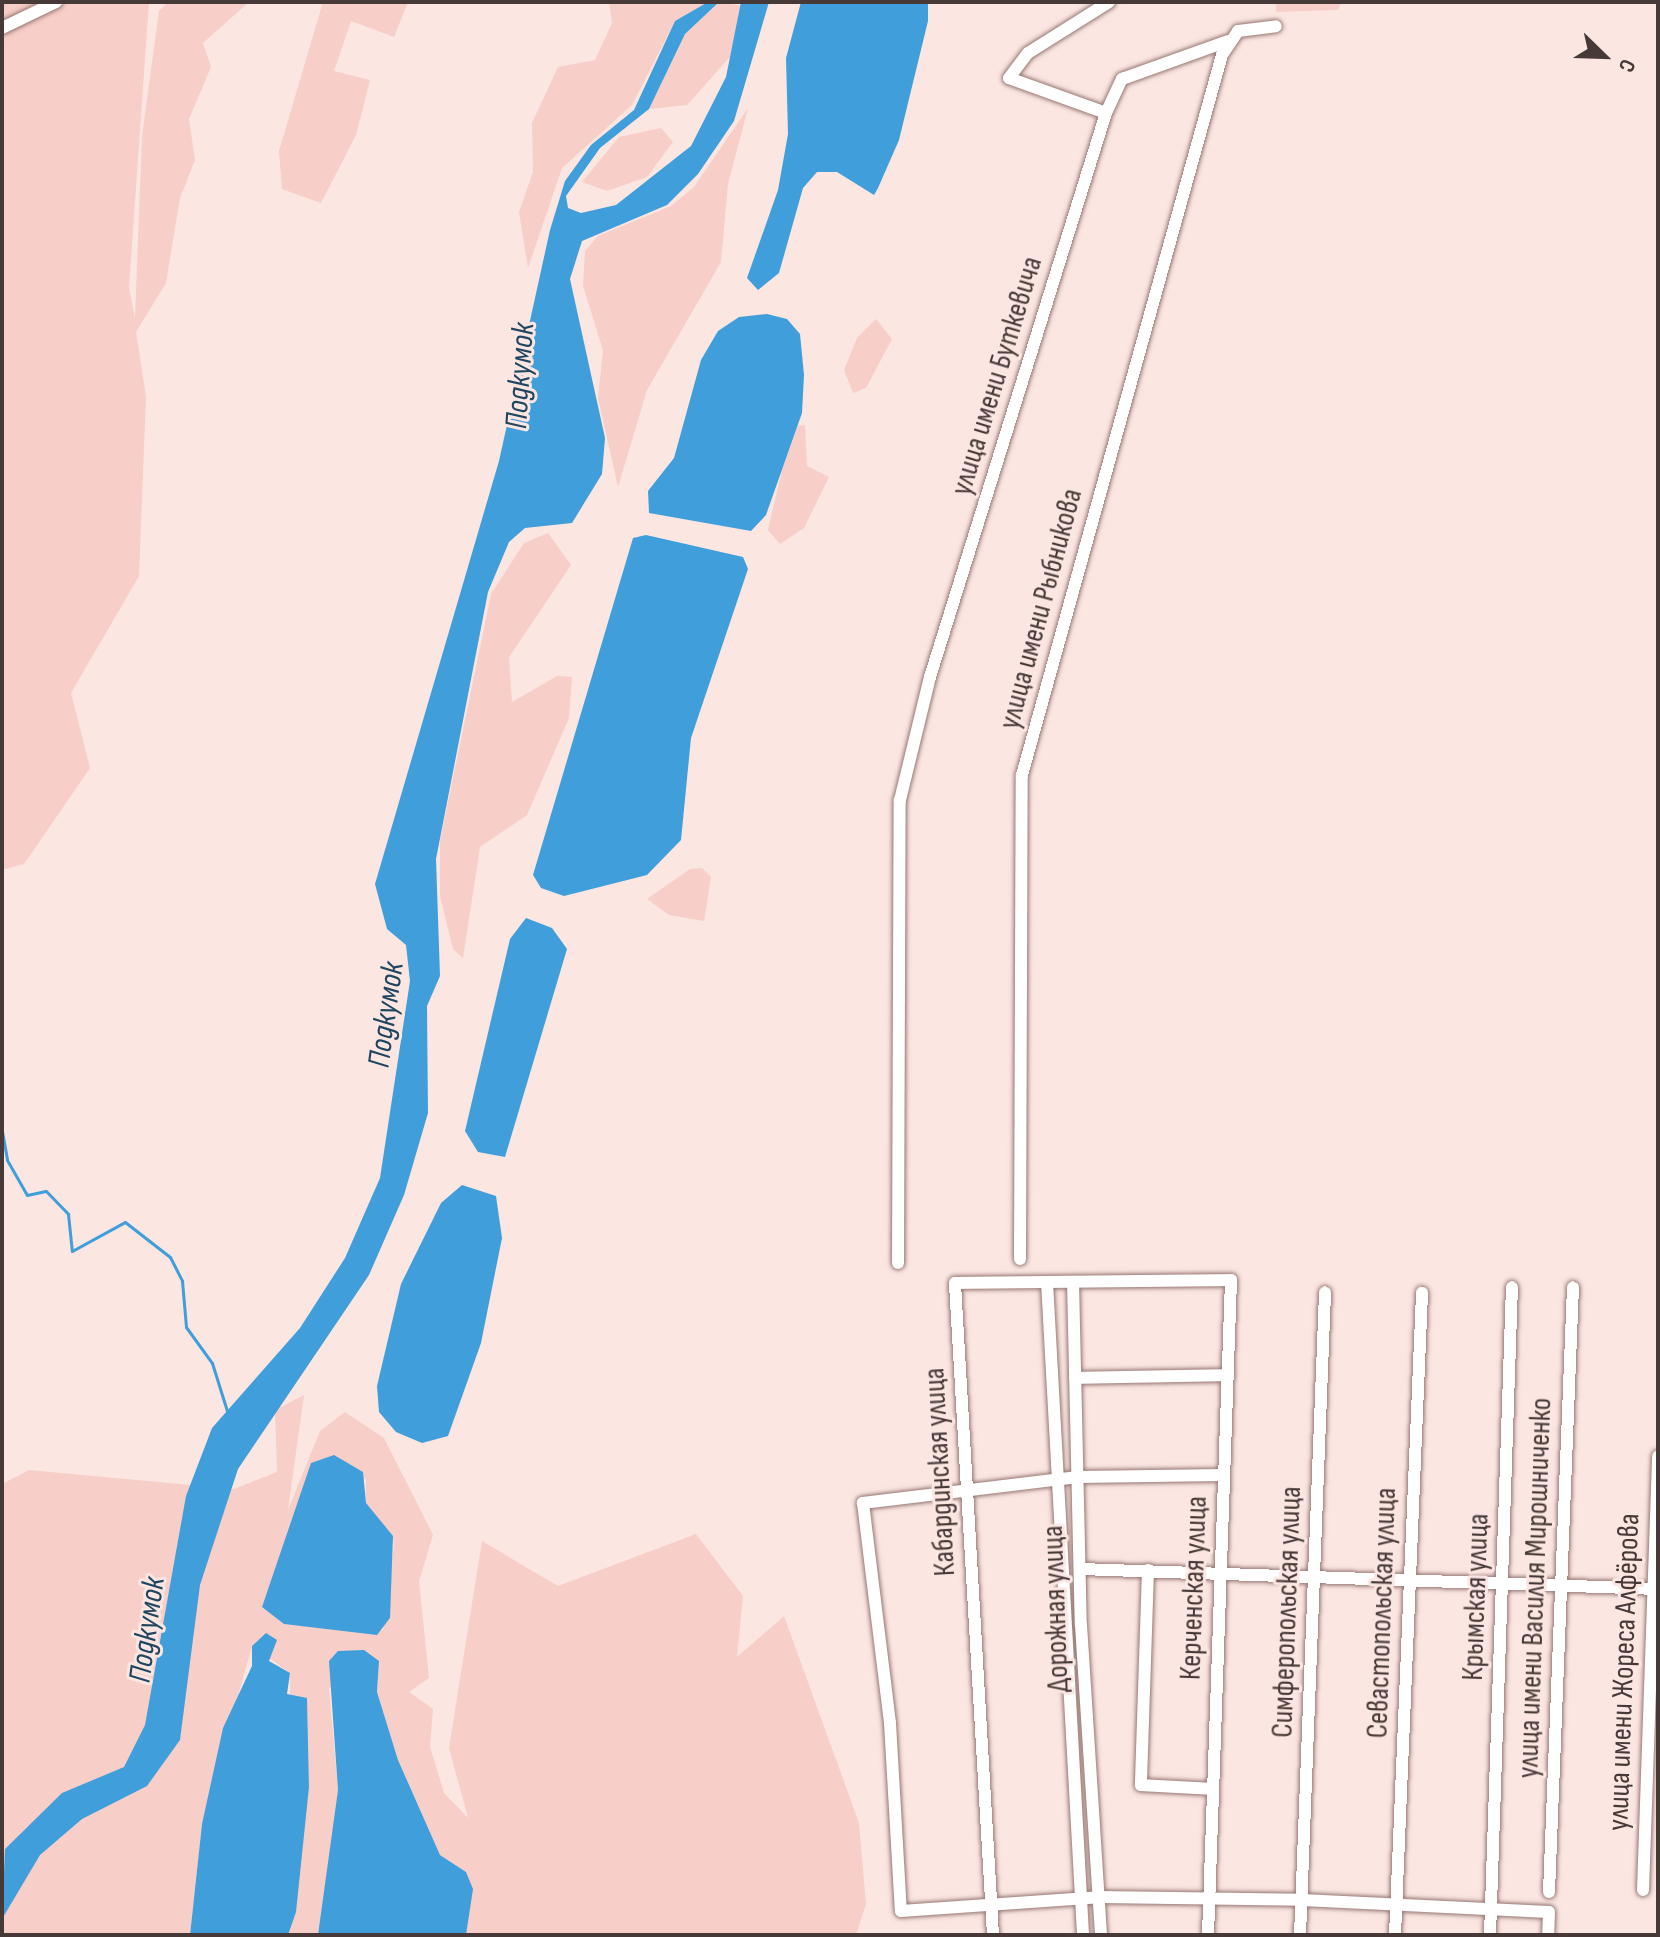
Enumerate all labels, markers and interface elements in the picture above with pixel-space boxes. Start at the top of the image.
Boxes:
north arrow [1564,16,1644,96]
text: С [1612,55,1641,76]
street label: улица имени Буткевича [944,252,1050,500]
water label: Подкумок [498,322,544,430]
street label: улица имени Рыбникова [992,485,1090,733]
water label: Подкумок [361,960,413,1070]
street label: Кабардинская улица [917,1367,963,1577]
street label: улица имени Василия Мирошниченко [1510,1397,1560,1779]
street label: Симферопольская улица [1265,1486,1309,1738]
street label: Севастопольская улица [1360,1487,1404,1739]
street label: Керченская улица [1173,1495,1215,1681]
street label: Крымская улица [1455,1513,1497,1681]
street label: улица имени Жореса Алфёрова [1600,1513,1648,1831]
street label: Дорожная улица [1035,1525,1077,1693]
water label: Подкумок [122,1575,174,1685]

